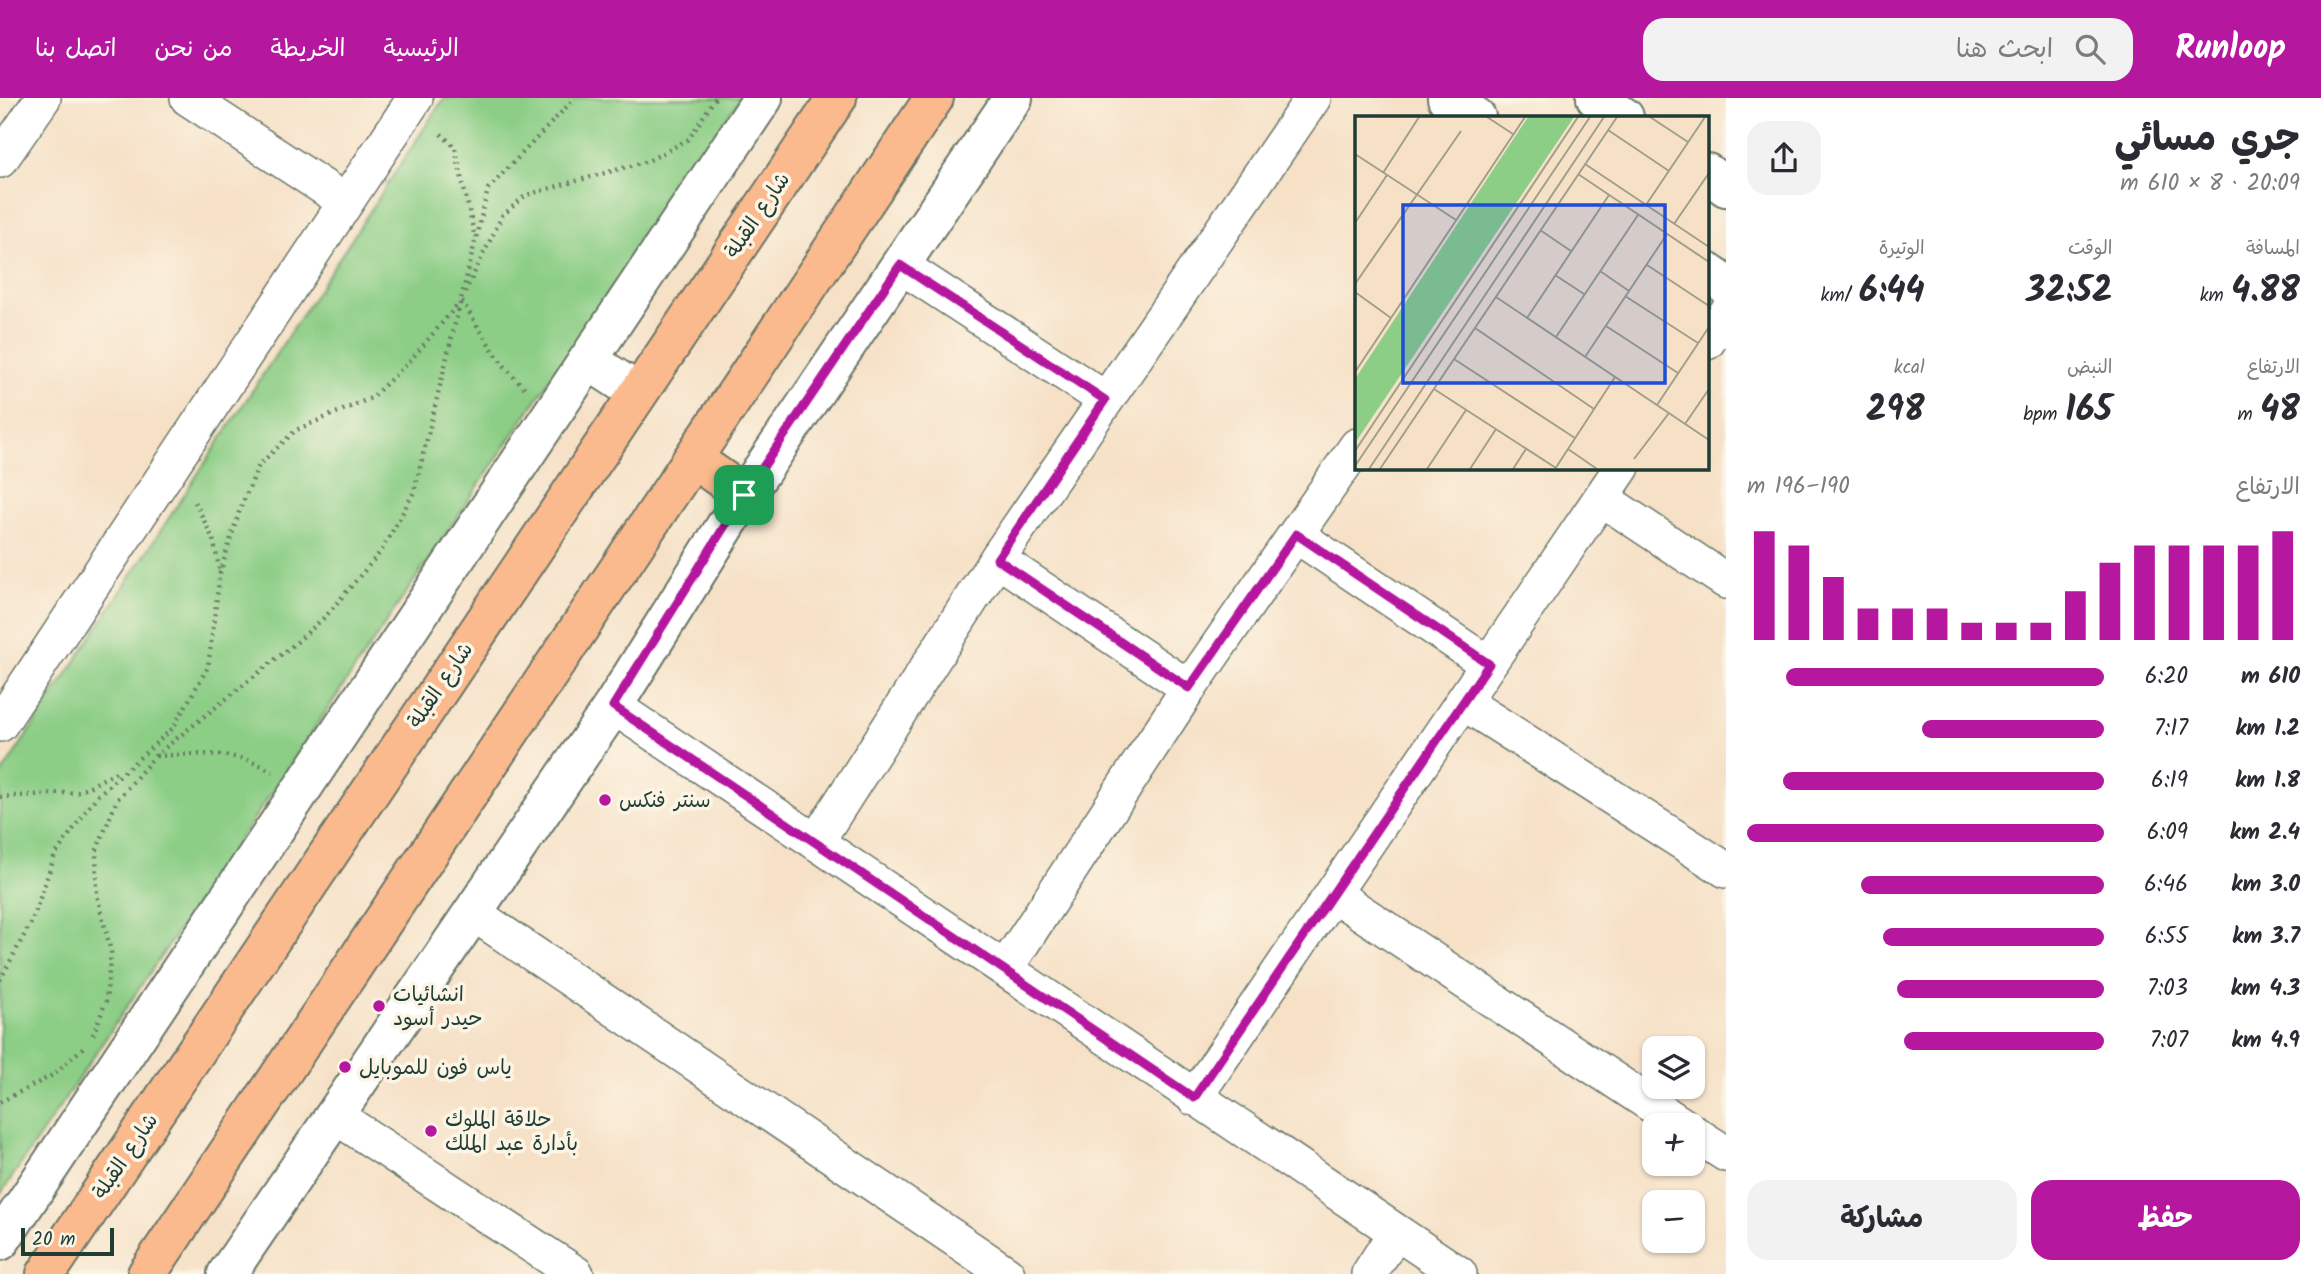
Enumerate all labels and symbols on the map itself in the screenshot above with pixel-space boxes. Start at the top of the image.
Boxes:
inset map [1355,116,1708,469]
street label: شارع القبلة [717,166,799,266]
pin [714,465,774,525]
street label: شارع القبلة [400,636,482,736]
place label: سنتر فنكس [619,785,711,818]
marker: سنتر فنكس [597,792,613,808]
place label: انشائيات حيدر أسود [393,979,483,1036]
marker: انشائيات حيدر أسود [371,998,387,1014]
place label: ياس فون للموبايل [359,1052,512,1085]
marker: ياس فون للموبايل [337,1059,353,1075]
place label: حلاقة الملوك بأدارة عبد الملك [445,1104,578,1161]
street label: شارع القبلة [85,1107,167,1207]
marker: حلاقة الملوك بأدارة عبد الملك [423,1123,439,1139]
scale bar [21,1225,114,1257]

